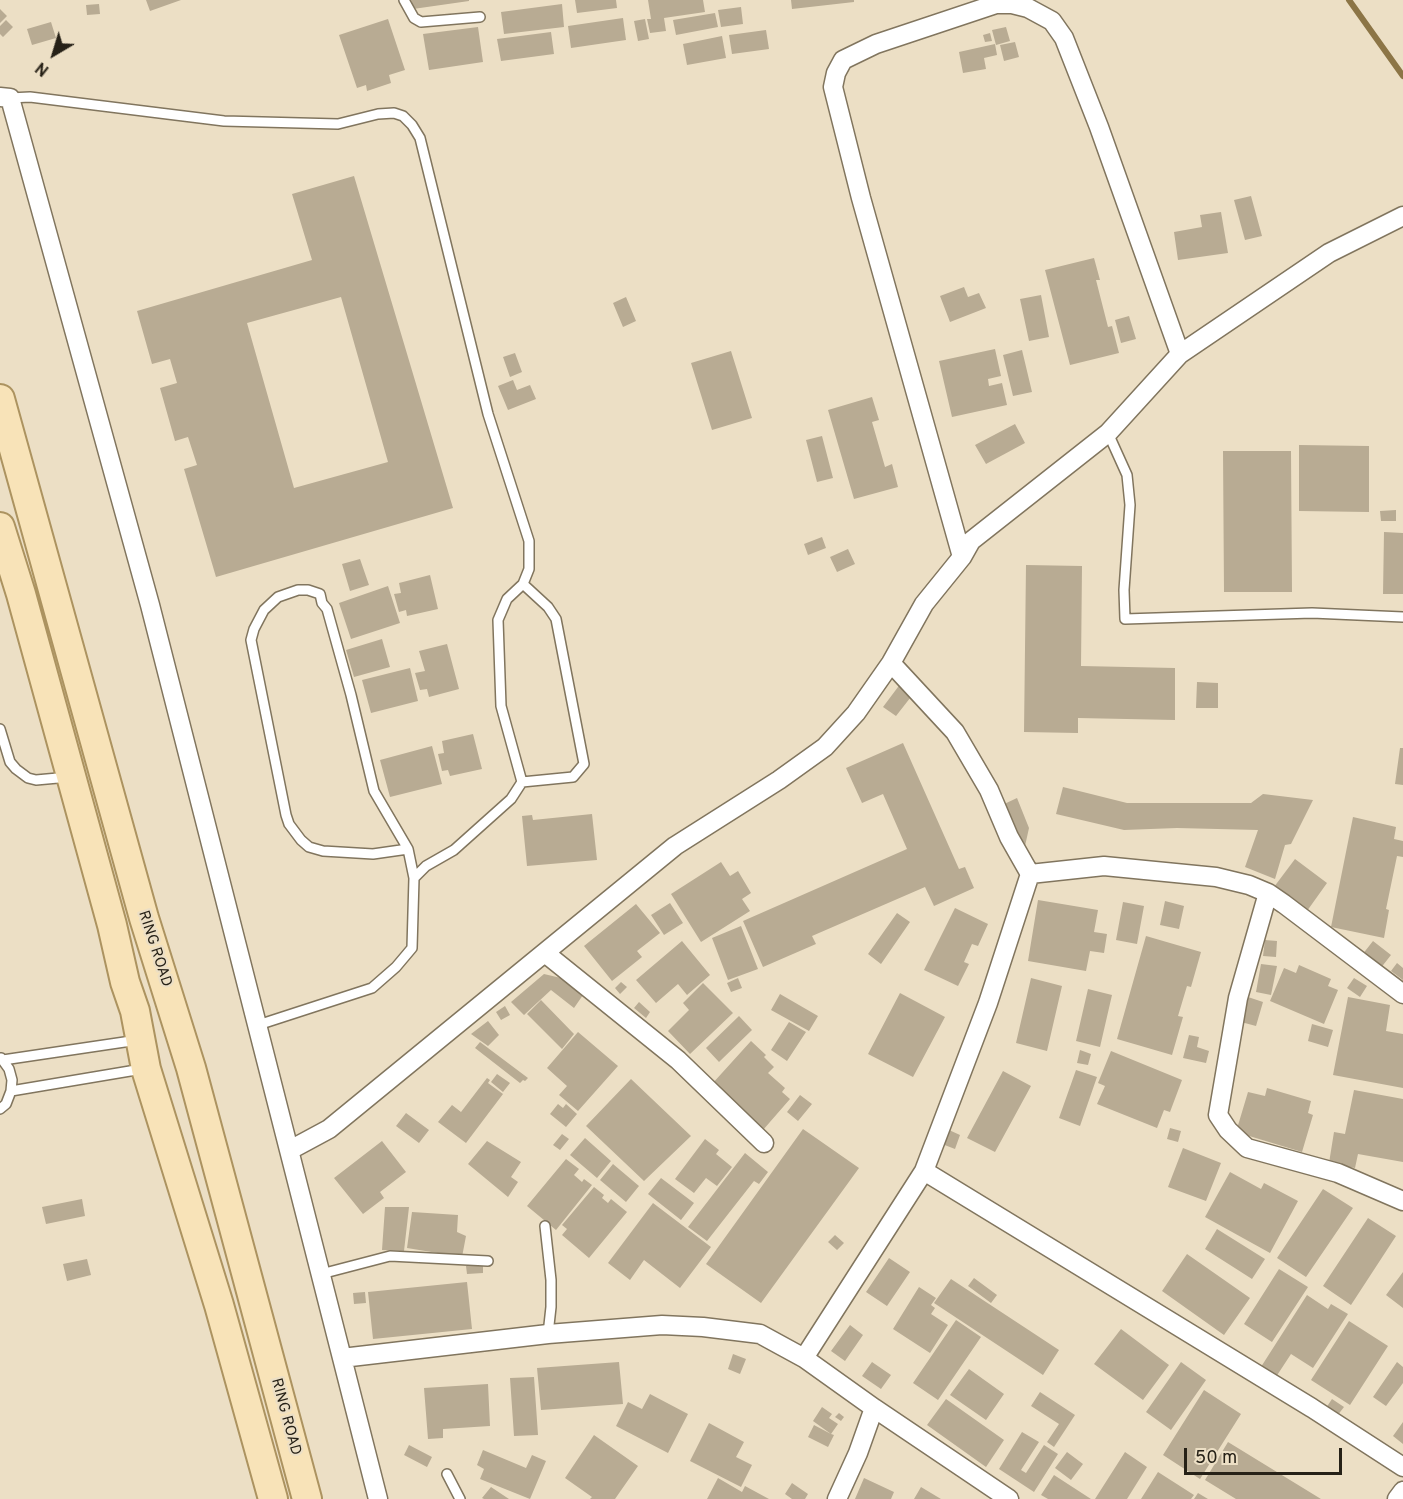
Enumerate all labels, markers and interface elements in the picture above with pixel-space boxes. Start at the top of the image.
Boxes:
north arrow [24,24,84,84]
text: N [32,57,54,80]
street label: RING ROAD [133,909,175,989]
street label: RING ROAD [266,1377,304,1457]
scale bar [1187,1436,1344,1474]
text: 50 m [1195,1447,1237,1470]

